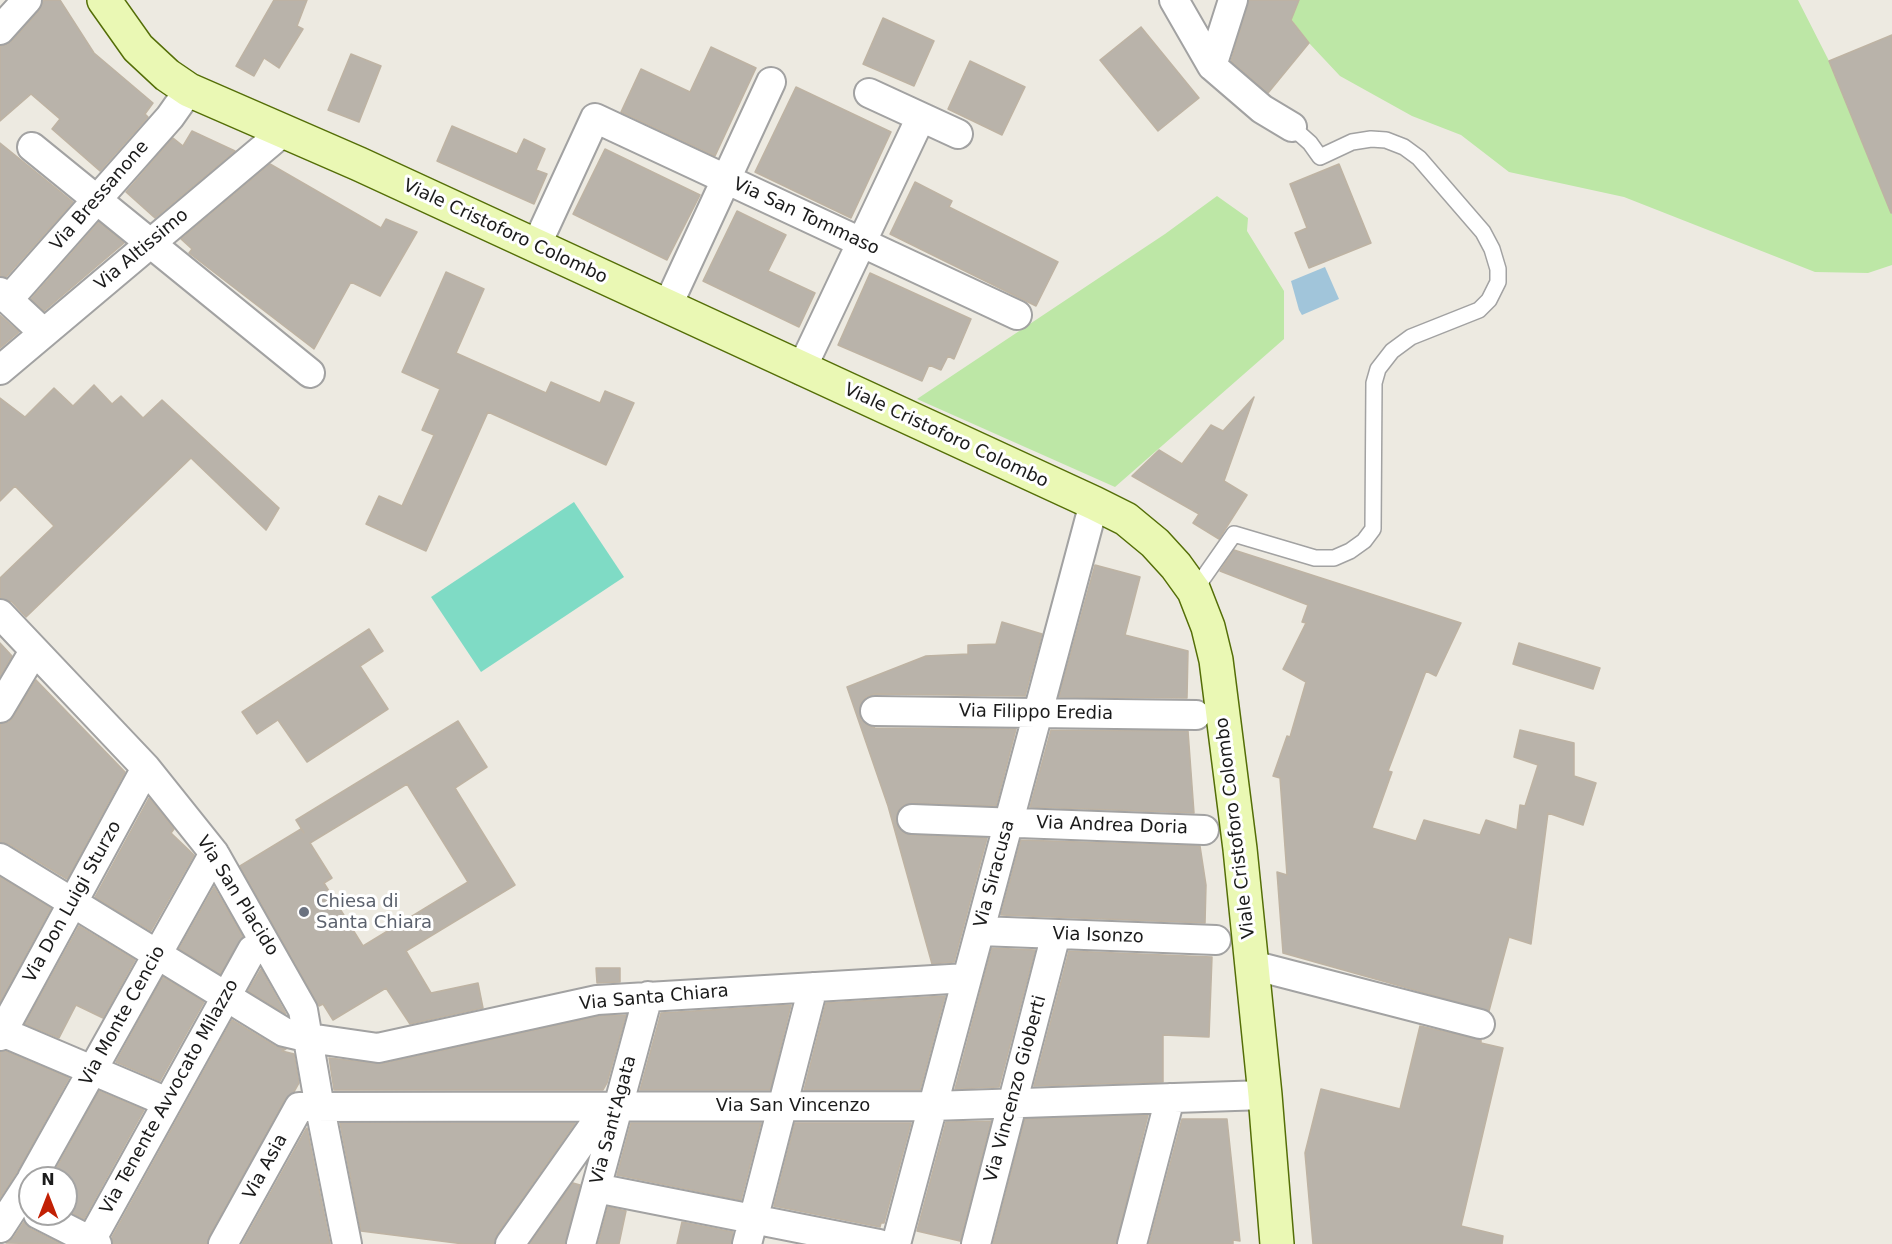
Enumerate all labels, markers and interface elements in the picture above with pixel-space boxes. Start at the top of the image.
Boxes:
street label: Via Bressanone [46,137,154,255]
street label: Via San Tommaso [730,174,882,260]
street label: Viale Cristoforo Colombo [399,175,611,289]
street label: Via Altissimo [91,205,193,295]
street label: Viale Cristoforo Colombo [840,379,1052,493]
street label: Via Filippo Eredia [959,701,1113,725]
street label: Viale Cristoforo Colombo [1212,716,1260,940]
street label: Via Andrea Doria [1036,813,1188,839]
street label: Via Don Luigi Sturzo [20,817,126,987]
street label: Via Siracusa [970,818,1020,930]
street label: Via San Placido [191,832,283,960]
place label: Chiesa di Santa Chiara [316,891,432,934]
marker: Chiesa di Santa Chiara [297,905,311,919]
street label: Via Isonzo [1052,924,1144,948]
street label: Via Monte Cencio [76,942,170,1090]
street label: Via Tenente Avvocato Milazzo [96,976,244,1218]
street label: Via Santa Chiara [578,981,730,1015]
street label: Via Vincenzo Gioberti [981,993,1051,1185]
street label: Via Sant'Agata [586,1053,642,1187]
street label: Via San Vincenzo [716,1095,870,1117]
street label: Via Asia [239,1131,293,1203]
north arrow [18,1166,78,1226]
text: N [41,1170,55,1189]

